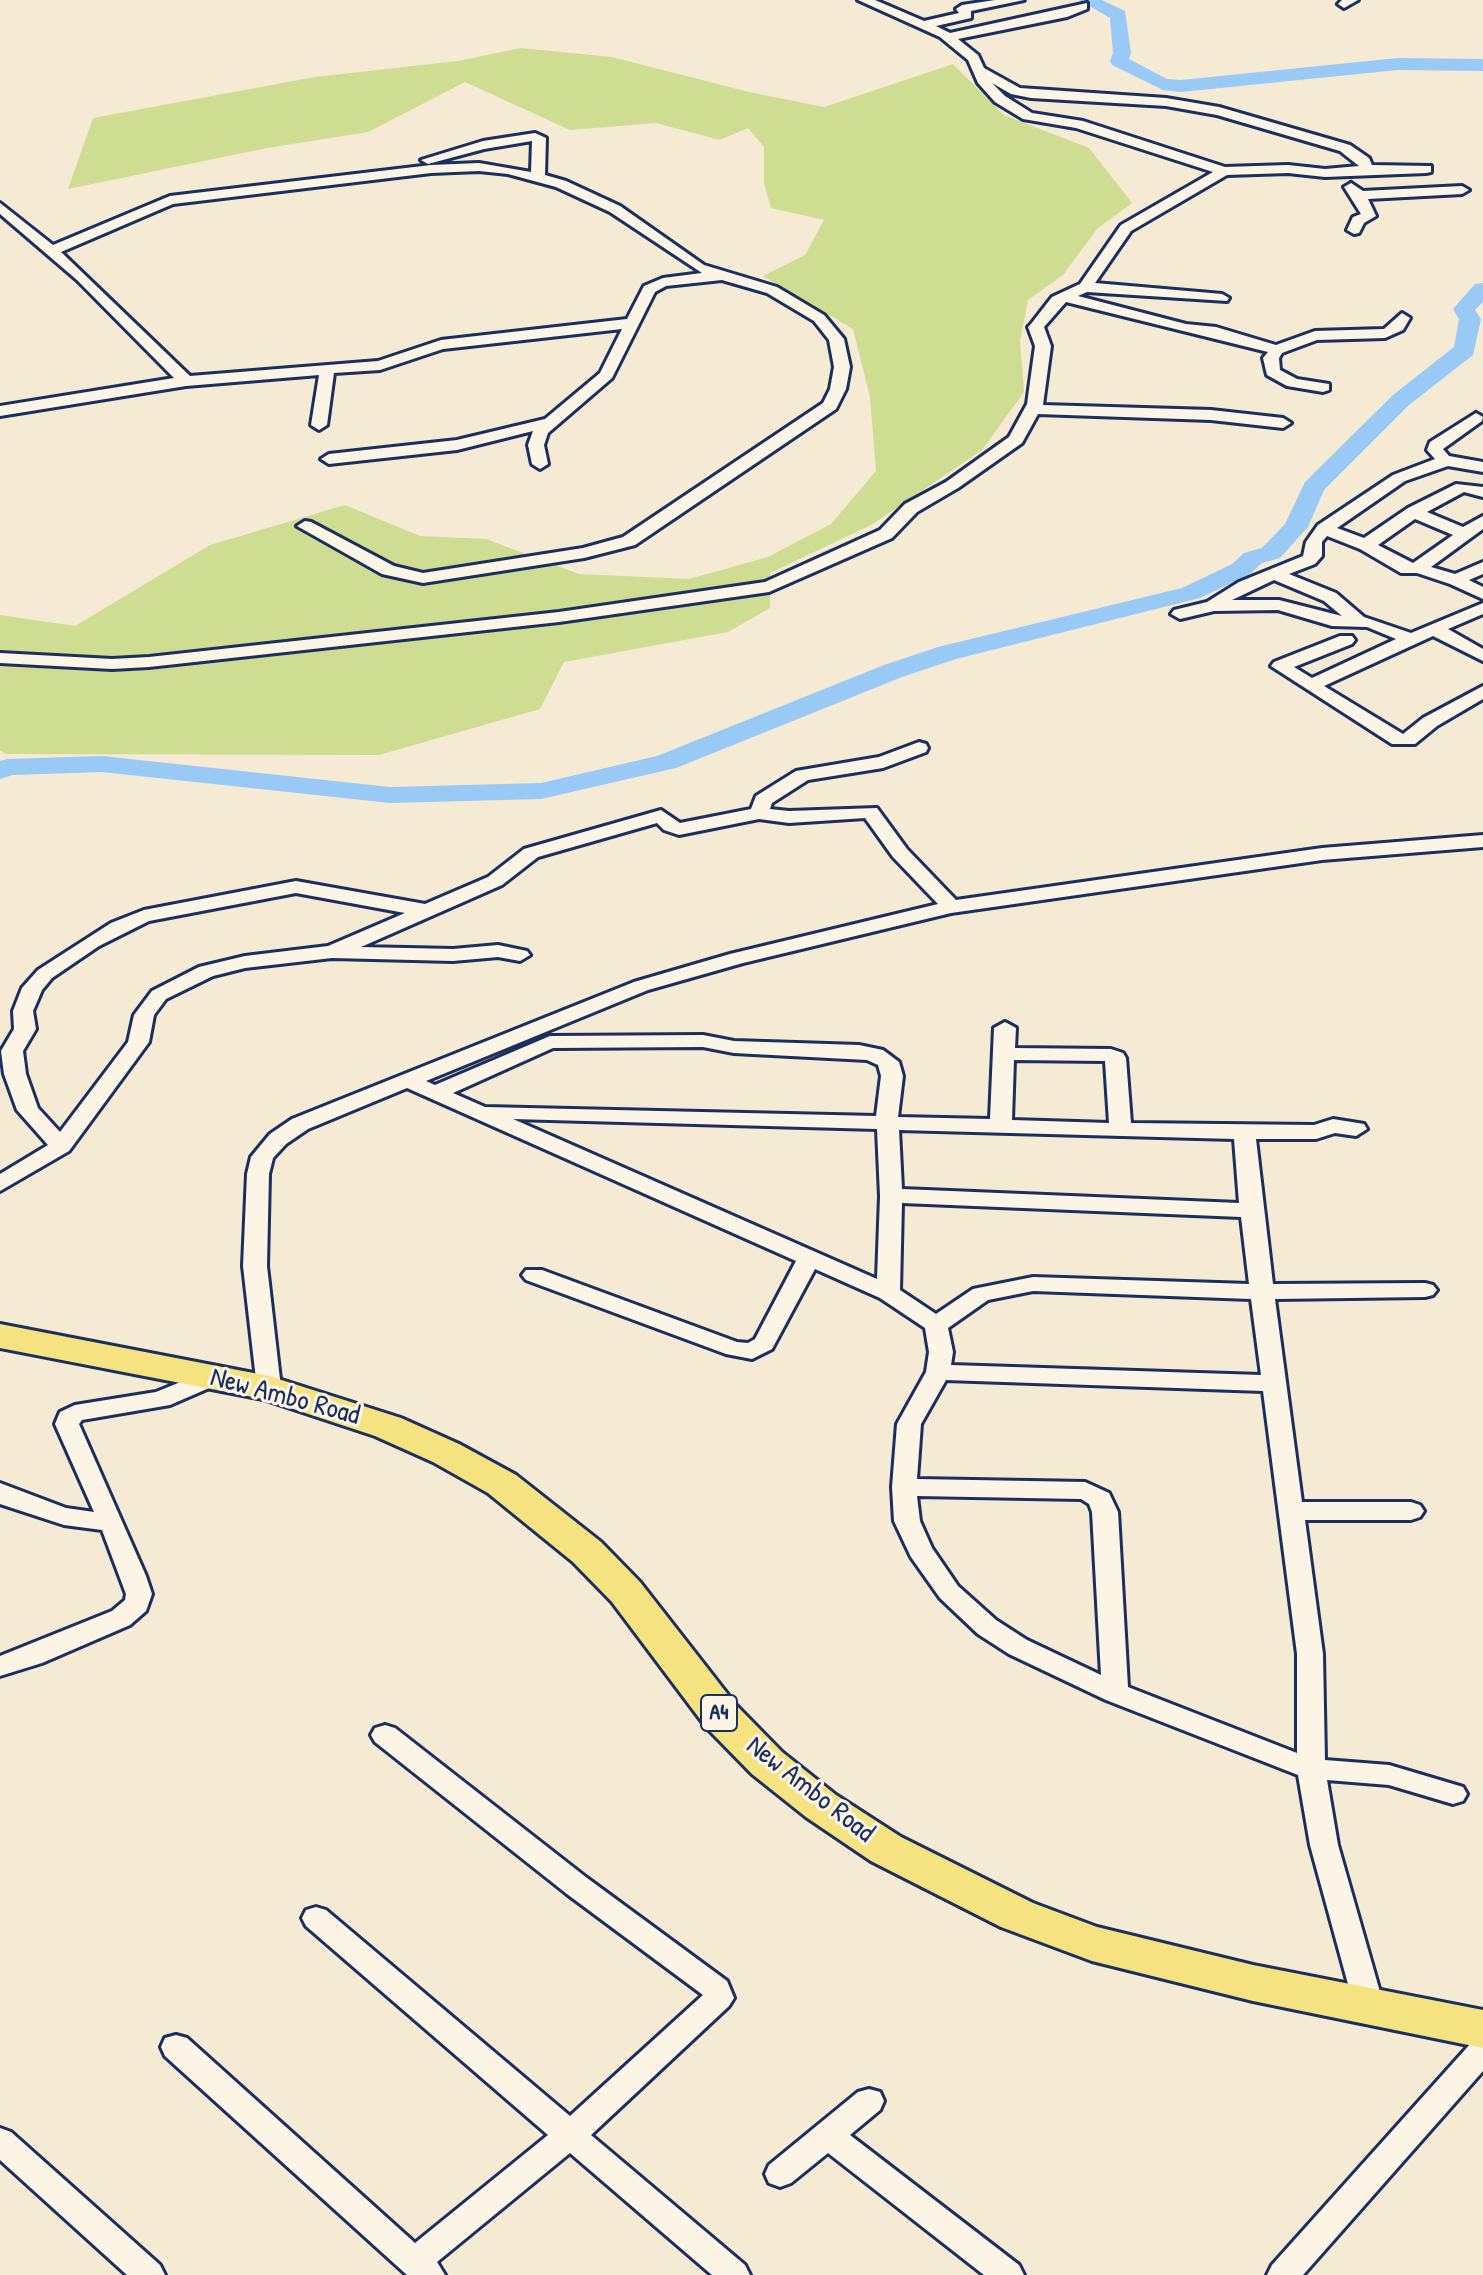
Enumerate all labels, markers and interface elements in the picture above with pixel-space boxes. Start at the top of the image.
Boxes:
street label: New Ambo Road [207,1361,363,1433]
road number: A4 [701,1695,737,1731]
street label: New Ambo Road [739,1730,881,1850]

